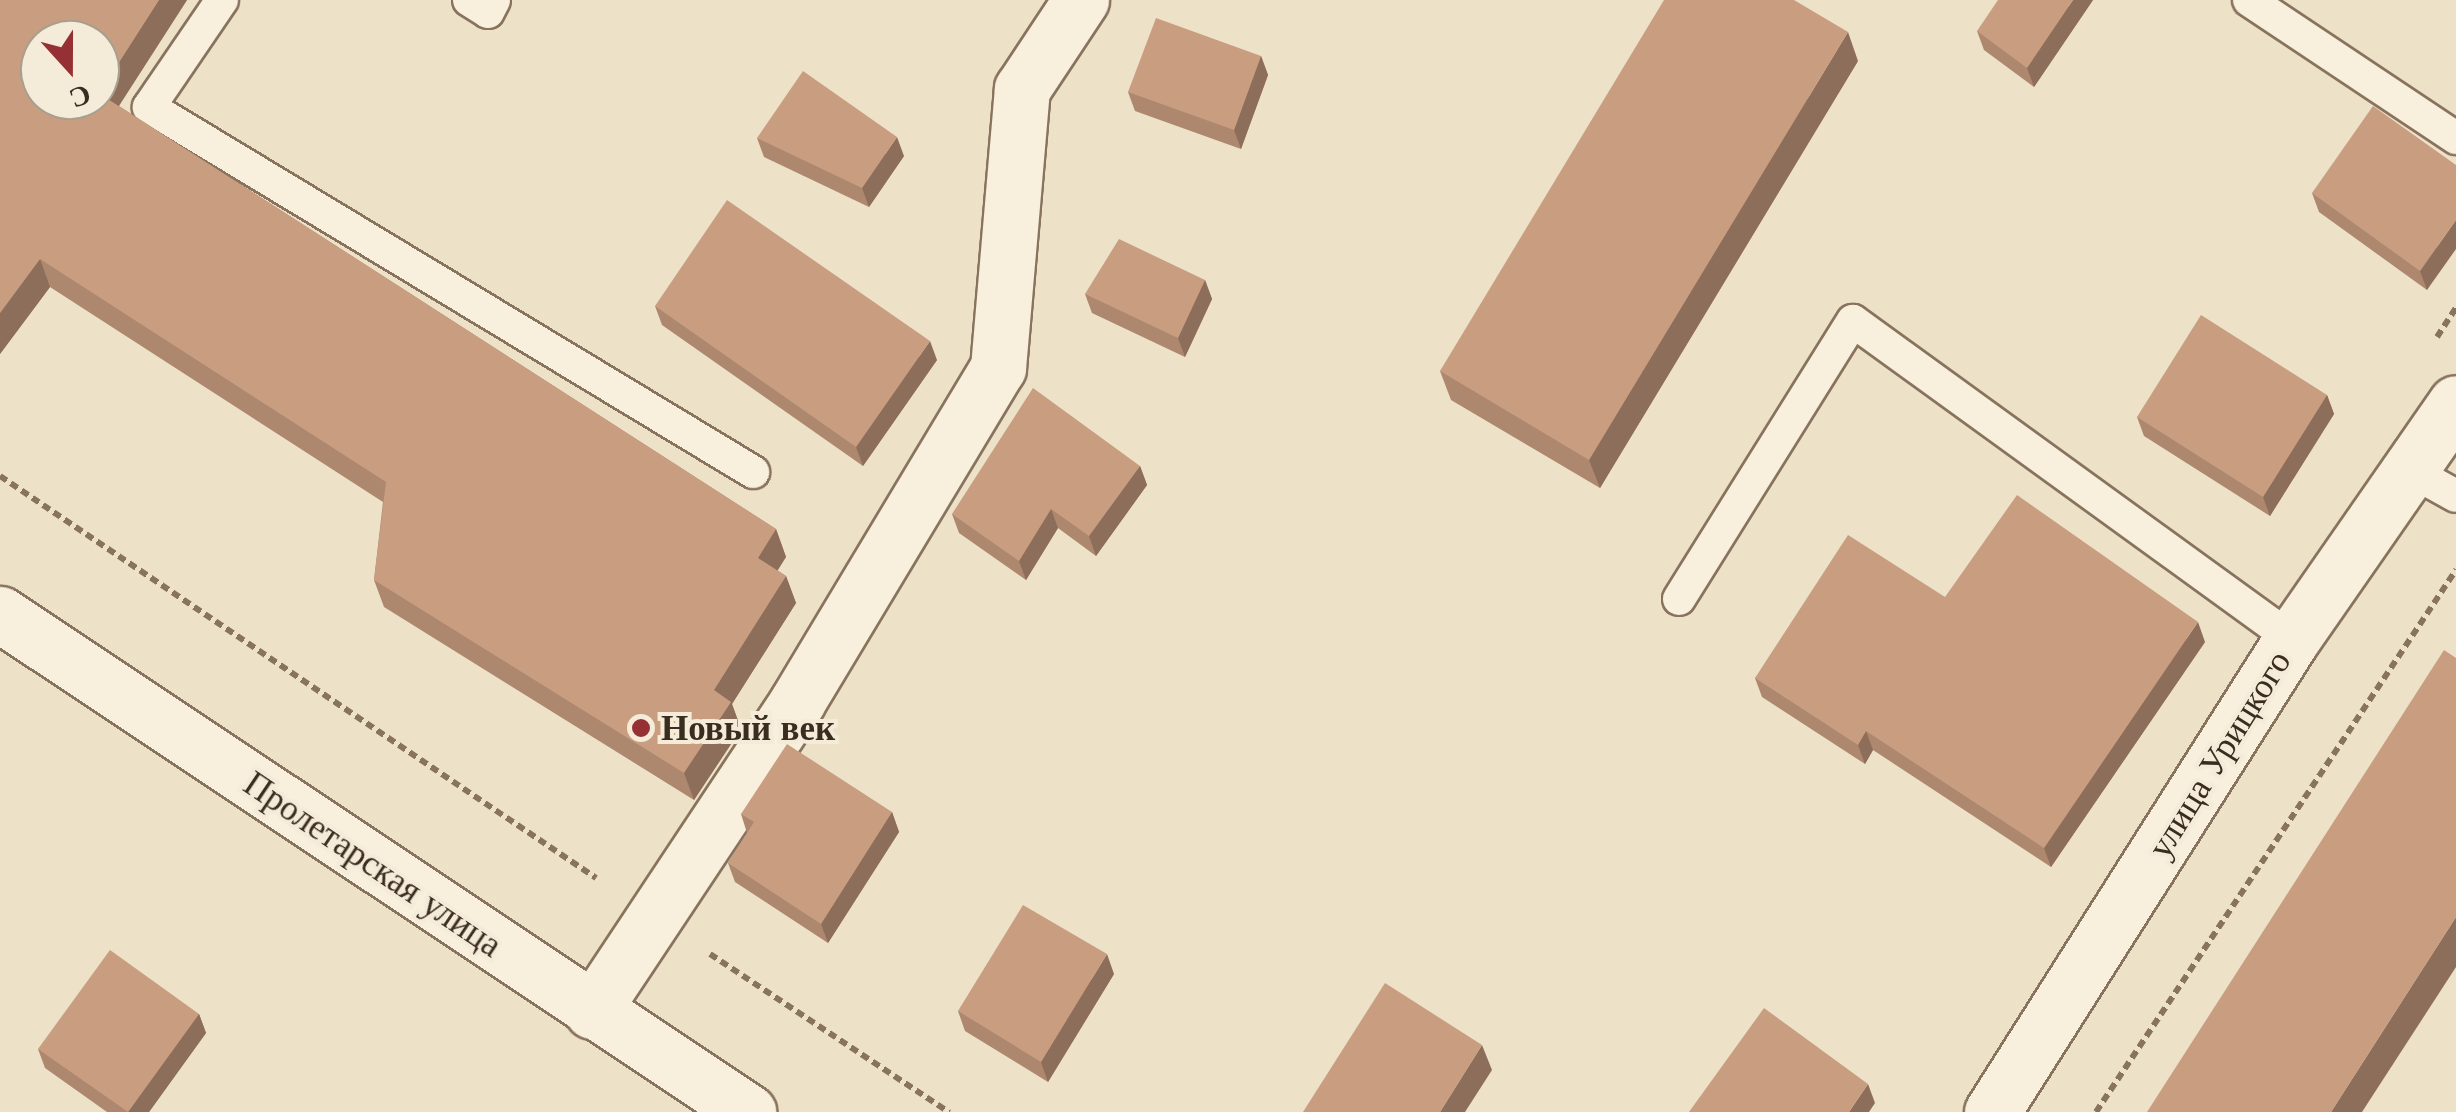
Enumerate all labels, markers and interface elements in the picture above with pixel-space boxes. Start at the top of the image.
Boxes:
north arrow [20,20,120,120]
text: С [65,77,96,117]
street label: улица Урицкого [2138,642,2300,866]
place label: Новый век [661,707,835,749]
marker: Новый век [630,717,652,739]
street label: Пролетарская улица [236,762,510,966]

